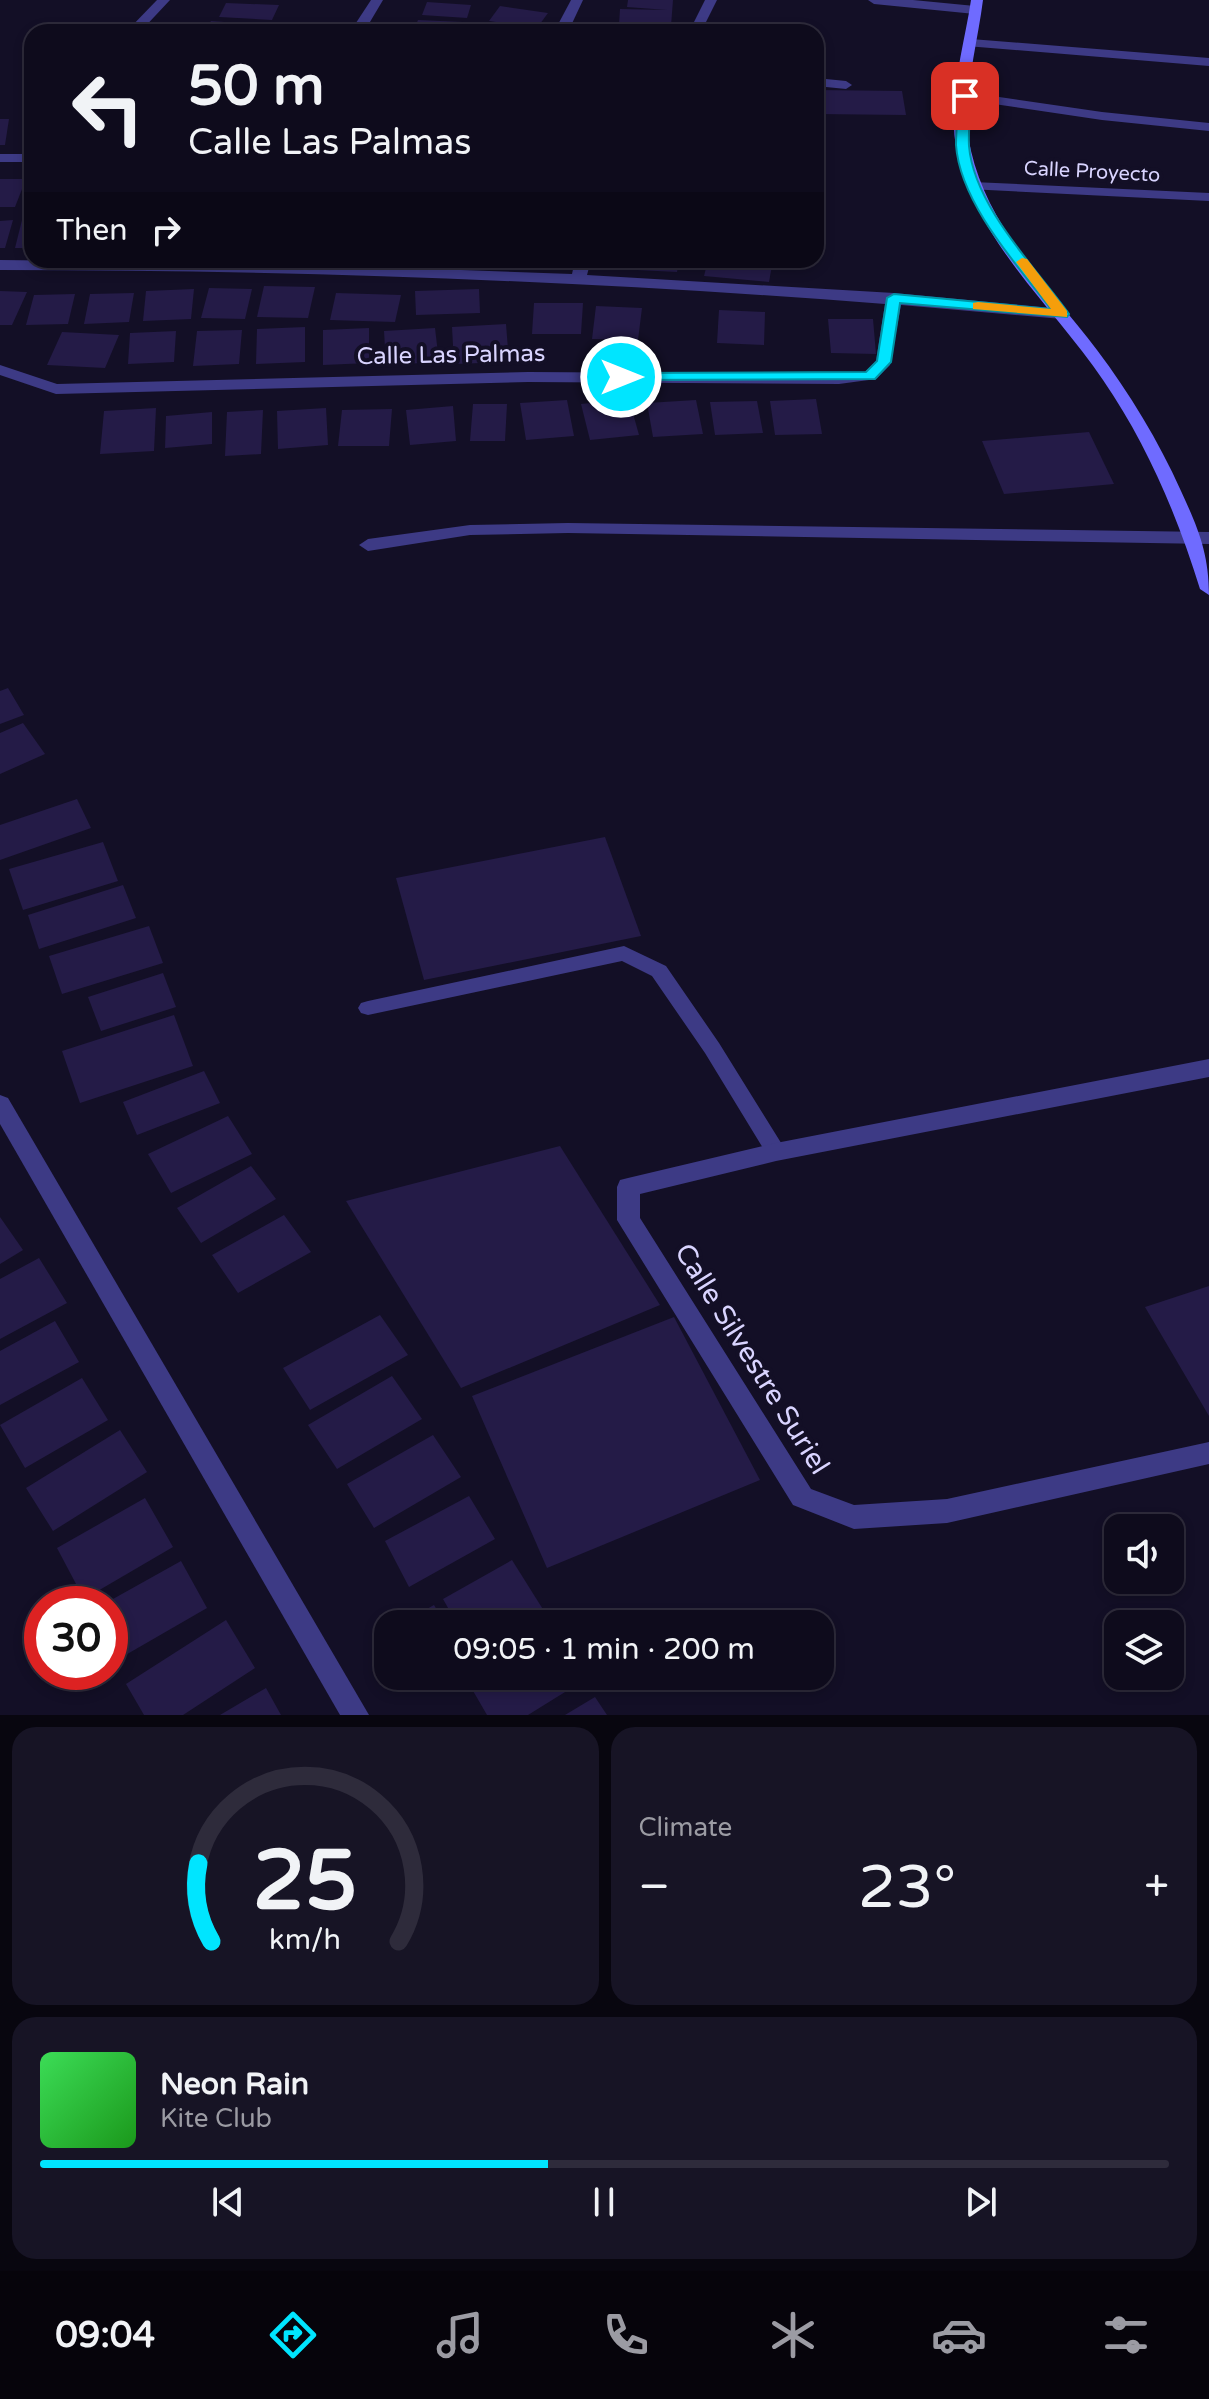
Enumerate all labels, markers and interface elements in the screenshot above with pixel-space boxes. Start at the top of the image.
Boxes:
text: 50 m [188,53,324,120]
icon: left [56,56,160,160]
pin [931,62,999,130]
icon: arrive [943,74,987,118]
text: Calle Las Palmas [188,121,472,164]
street label: Calle Proyecto [1023,156,1161,188]
icon: right [144,208,188,252]
text: Then [56,212,128,249]
position arrow [579,335,663,419]
street label: Calle Las Palmas [356,339,546,371]
street label: Calle Silvestre Suriel [667,1237,837,1481]
map controls [1104,1514,1184,1690]
button: sound [1104,1514,1184,1594]
speed limit sign: 30 [24,1586,128,1690]
button: layers [1104,1610,1184,1690]
text: 09:05 · 1 min · 200 m [453,1631,755,1668]
text: Climate [639,1812,732,1843]
text: 25 [253,1832,357,1932]
text: 23° [858,1852,956,1924]
text: − [639,1861,670,1914]
text: + [1144,1861,1169,1914]
text: km/h [269,1923,341,1957]
text: Neon Rain [160,2066,309,2103]
text: Kite Club [160,2103,272,2134]
icon: previous [206,2180,250,2224]
icon: pause [582,2180,626,2224]
icon: next [959,2180,1003,2224]
icon: directions [265,2307,321,2363]
icon: music [432,2307,488,2363]
icon: phone [598,2307,654,2363]
icon: climate [765,2307,821,2363]
icon: car [931,2307,987,2363]
icon: filters [1098,2307,1154,2363]
text: 09:04 [55,2314,155,2357]

